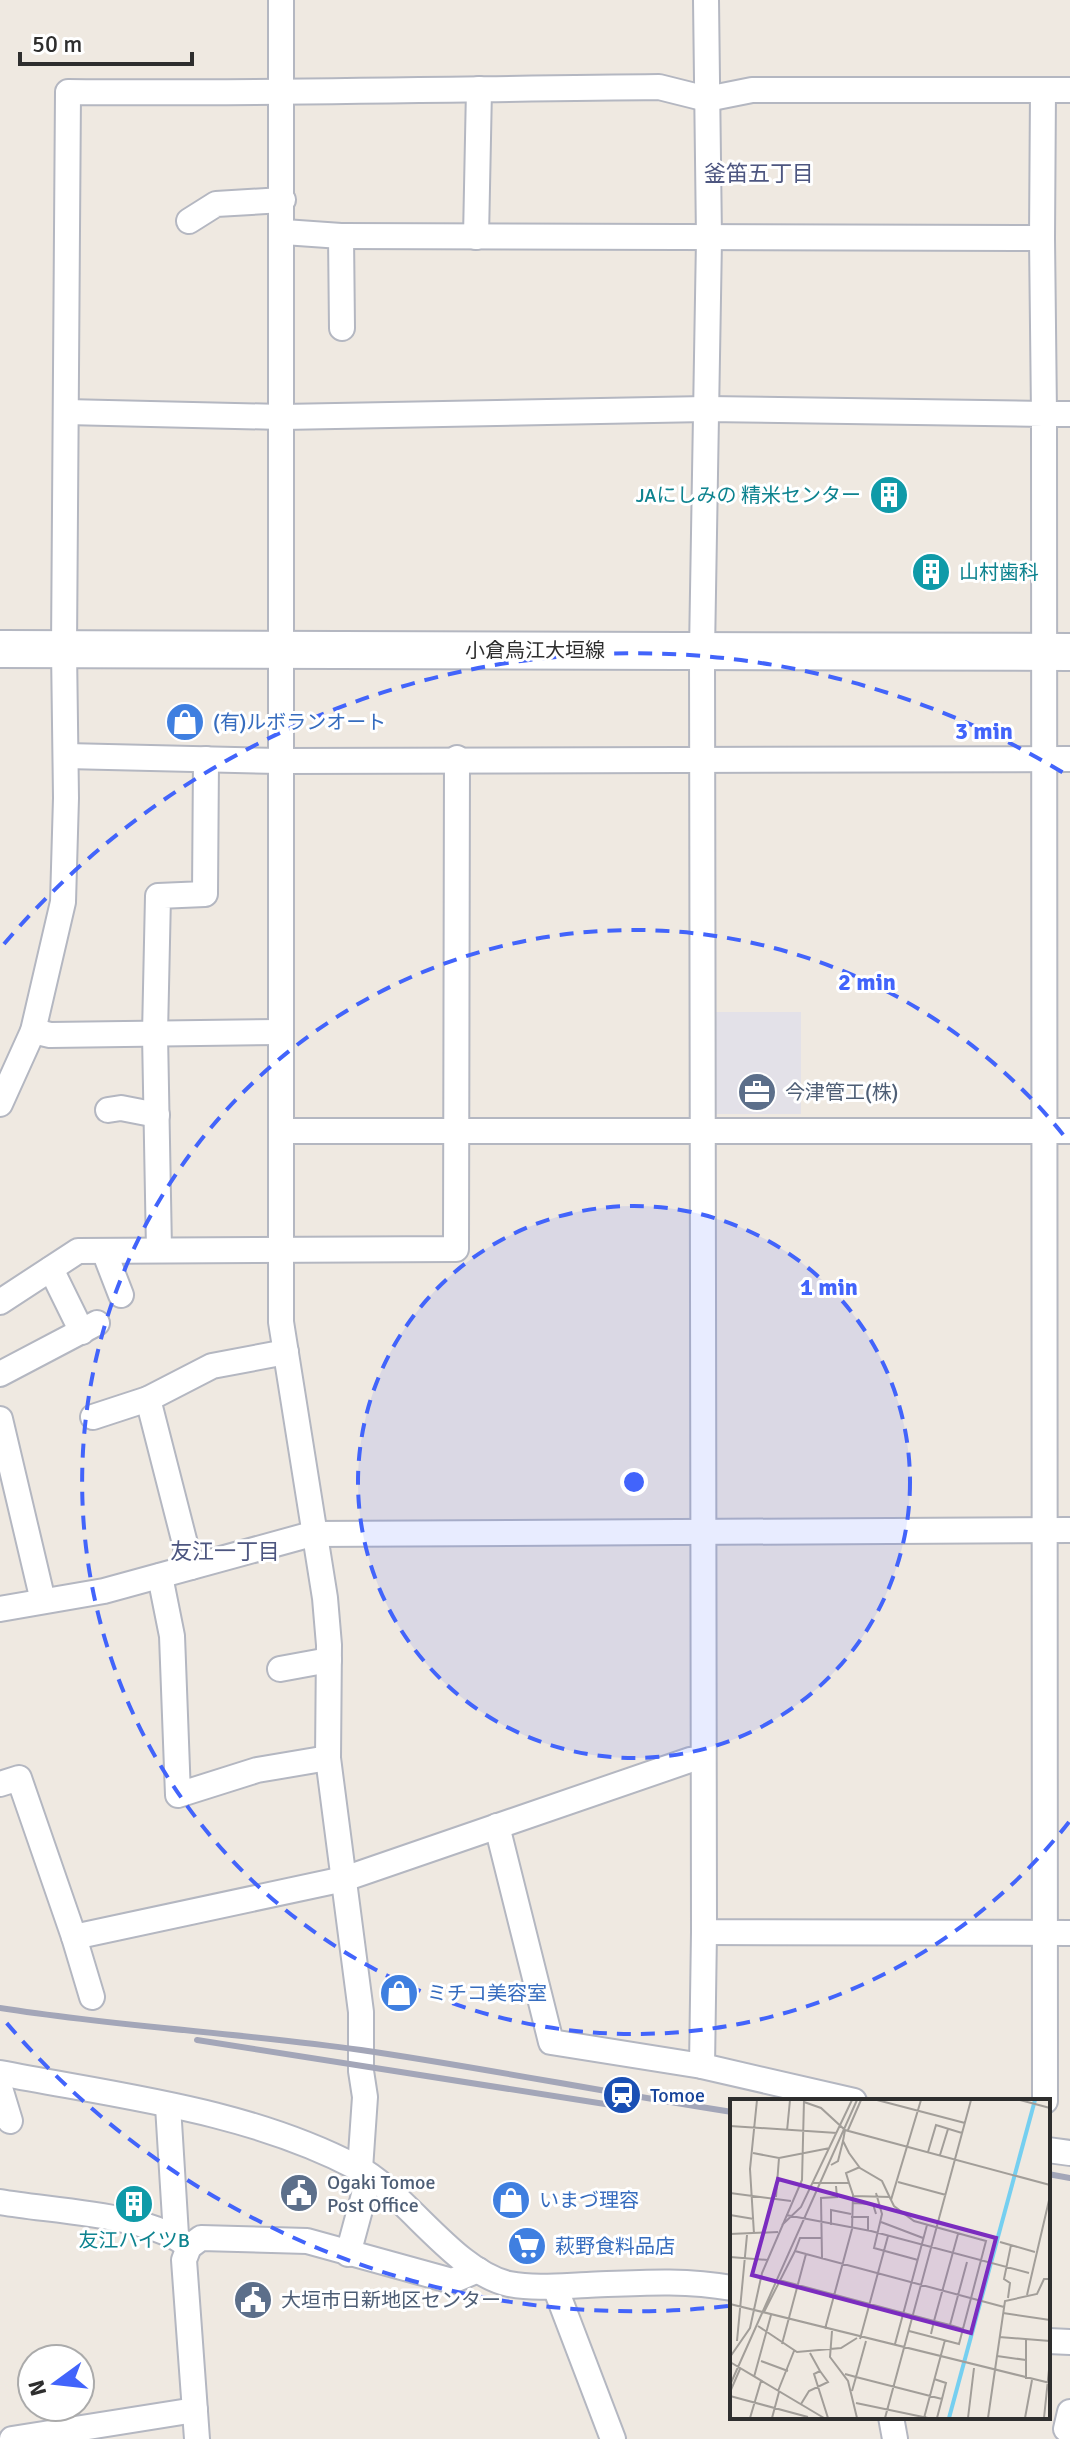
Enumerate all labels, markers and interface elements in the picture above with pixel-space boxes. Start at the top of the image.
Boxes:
scale bar [20,16,192,66]
text: 50 m [32,29,82,59]
district label: 釜笛五丁目 [704,160,814,187]
building icon: JAにしみの 精米センター [868,474,910,516]
place label: JAにしみの 精米センター [636,483,861,508]
building icon: 山村歯科 [910,551,952,593]
place label: 山村歯科 [959,560,1039,585]
street label: 小倉烏江大垣線 [465,638,605,663]
shop icon: (有)ルボランオート [164,701,206,743]
place label: (有)ルボランオート [213,710,386,735]
text: 3 min [955,716,1013,746]
text: 2 min [838,967,896,997]
office icon: 今津管工(株) [736,1071,778,1113]
place label: 今津管工(株) [785,1080,898,1105]
text: 1 min [800,1272,858,1302]
centre of rings [620,1468,648,1496]
district label: 友江一丁目 [170,1538,280,1565]
shop icon: ミチコ美容室 [378,1972,420,2014]
place label: ミチコ美容室 [427,1981,547,2006]
station icon: Tomoe [601,2074,643,2116]
place label: Tomoe [650,2083,705,2108]
inset map [730,2099,1050,2419]
place label: Ogaki Tomoe Post Office [327,2170,436,2218]
public building icon: Ogaki Tomoe Post Office [278,2172,320,2214]
shop icon: いまづ理容 [490,2179,532,2221]
building icon: 友江ハイツB [113,2183,155,2225]
place label: いまづ理容 [539,2188,639,2213]
supermarket icon: 萩野食料品店 [506,2225,548,2267]
place label: 友江ハイツB [78,2228,190,2253]
place label: 萩野食料品店 [555,2234,675,2259]
public building icon: 大垣市日新地区センター [232,2279,274,2321]
place label: 大垣市日新地区センター [281,2288,501,2313]
north arrow [16,2343,96,2423]
text: N [22,2377,52,2399]

